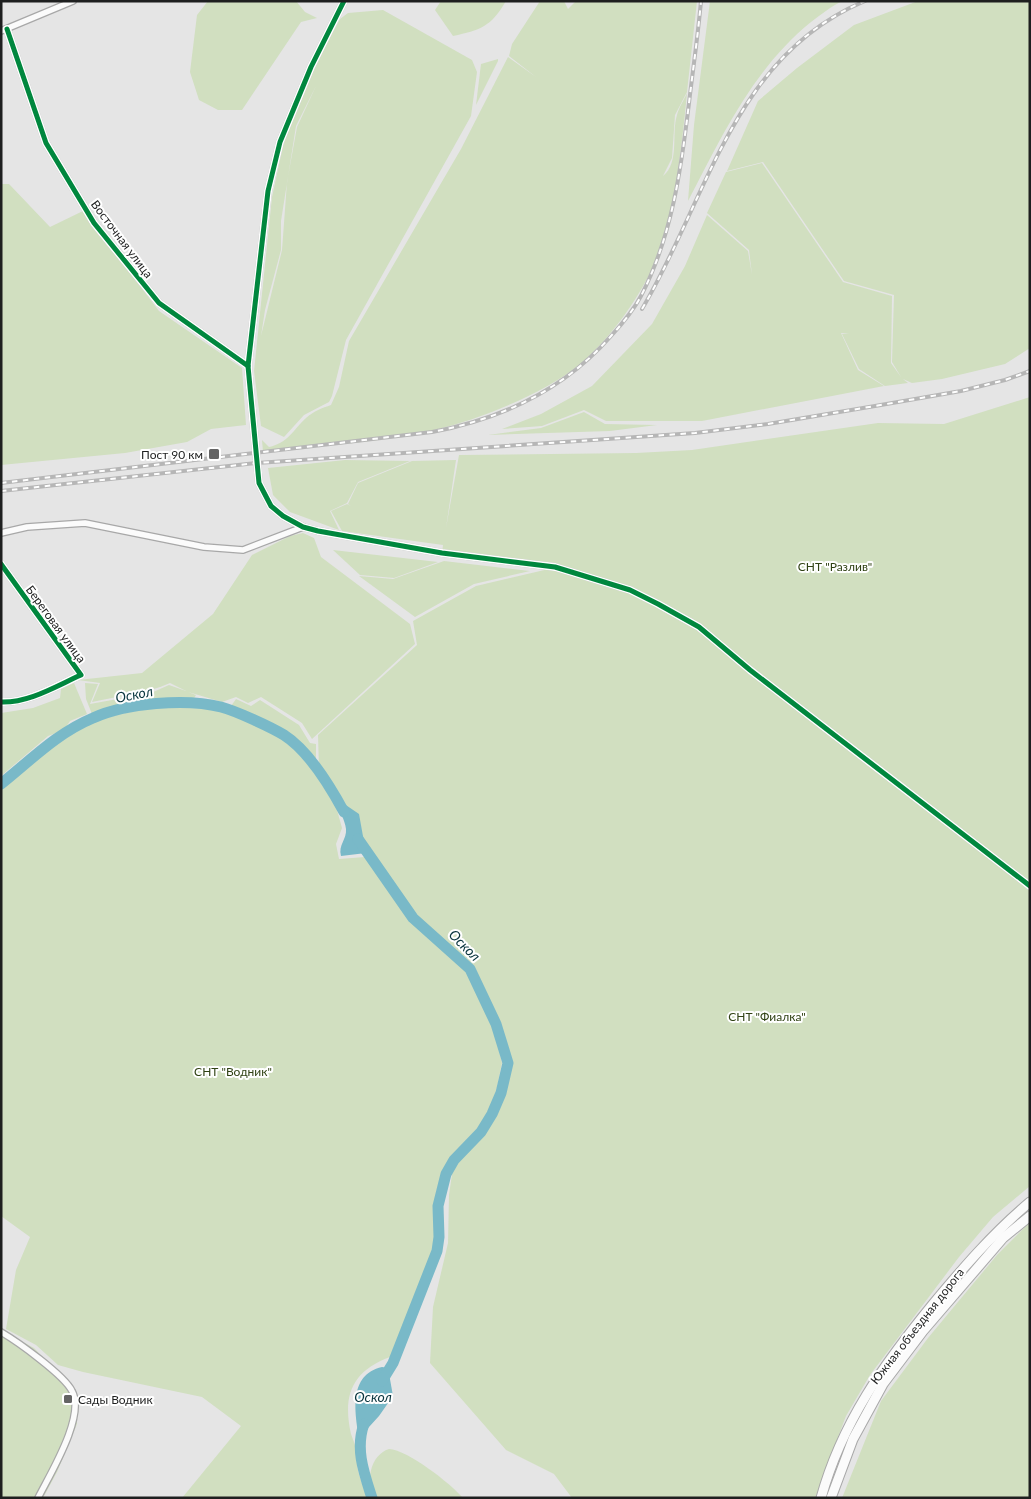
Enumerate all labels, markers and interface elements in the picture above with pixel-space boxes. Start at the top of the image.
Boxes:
street label: Восточная улица [88,197,156,281]
place label: Пост 90 км [141,447,203,462]
marker: Пост 90 км [207,447,221,461]
park label: СНТ "Разлив" [798,559,872,574]
street label: Береговая улица [23,582,89,666]
water label: Оскол [114,682,154,706]
water label: Оскол [446,926,484,964]
park label: СНТ "Фиалка" [728,1009,806,1024]
park label: СНТ "Водник" [194,1064,272,1079]
street label: Южная объездная дорога [867,1265,967,1387]
water label: Оскол [354,1388,392,1405]
place label: Сады Водник [78,1392,153,1407]
marker: Сады Водник [62,1393,74,1405]

